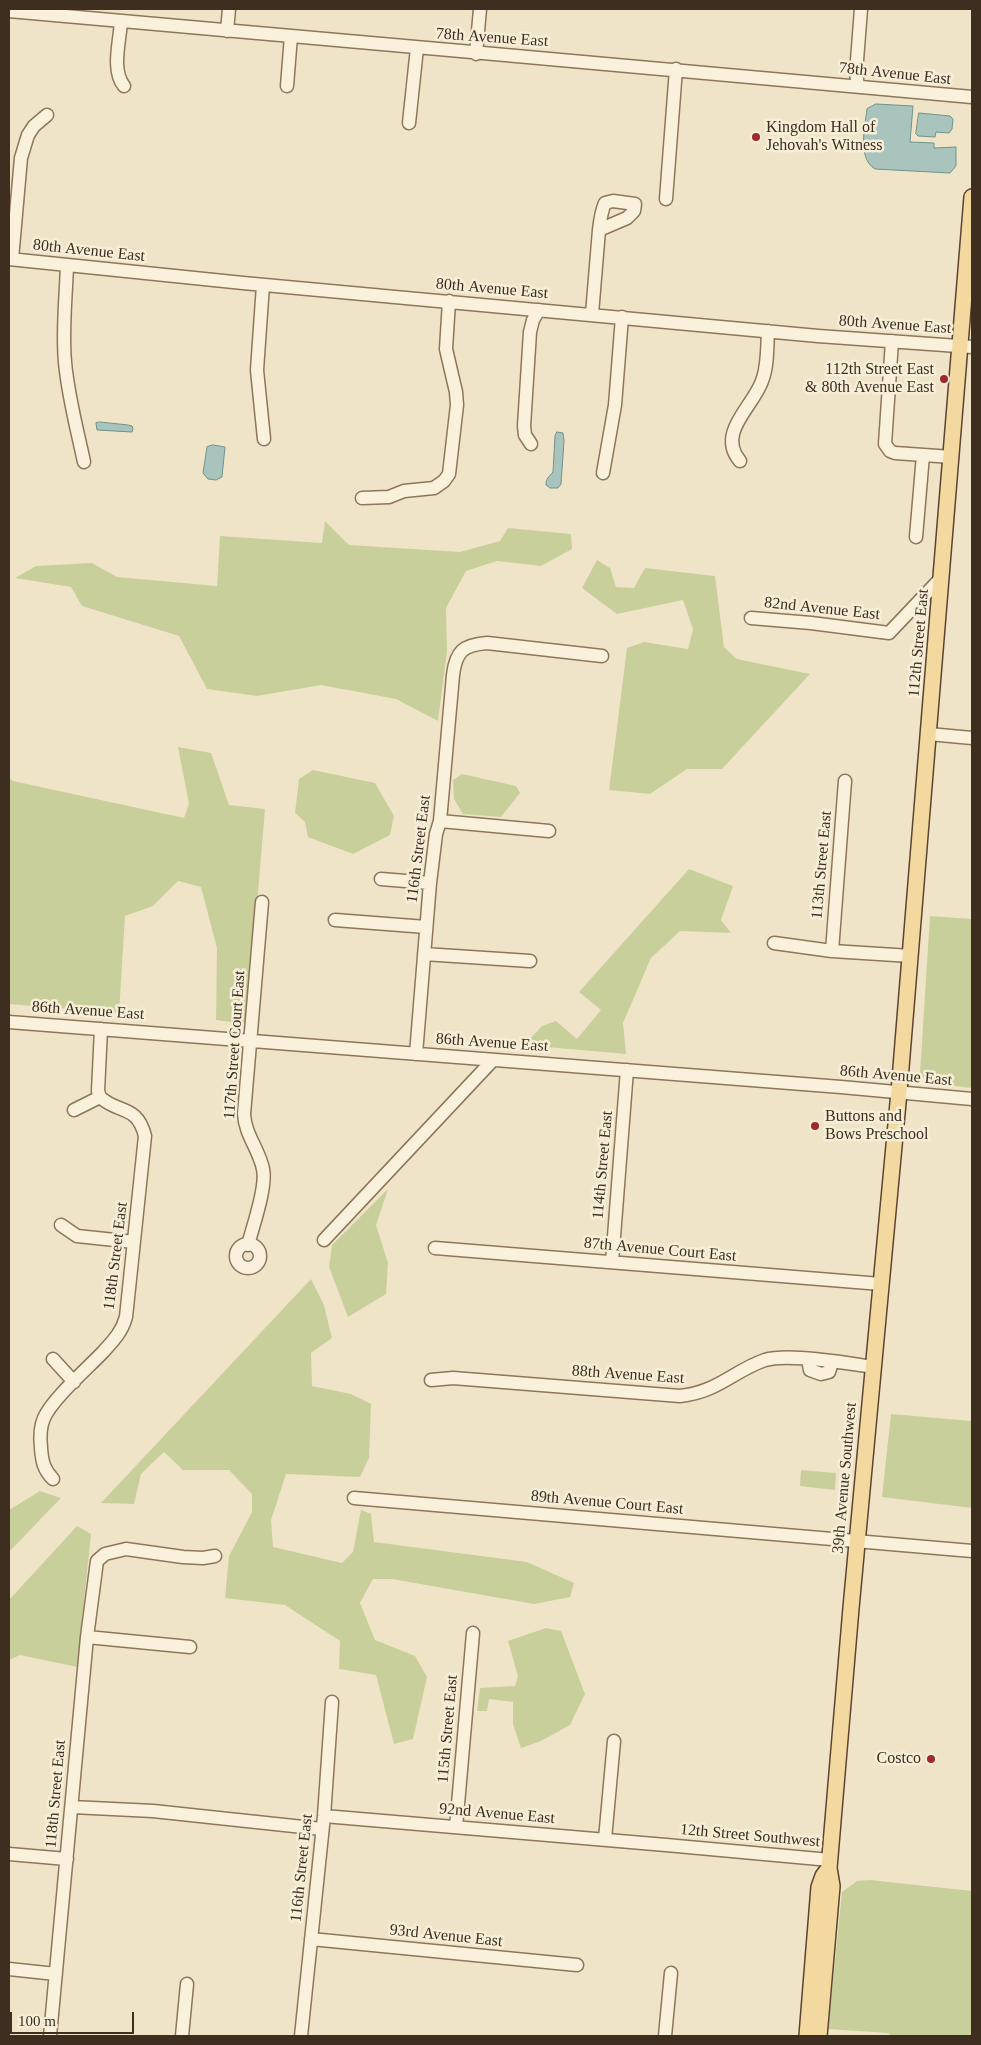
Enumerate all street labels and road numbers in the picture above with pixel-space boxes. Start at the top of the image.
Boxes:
street label: 78th Avenue East [435,24,549,52]
street label: 78th Avenue East [838,59,952,89]
street label: 80th Avenue East [32,236,146,266]
street label: 80th Avenue East [435,275,549,303]
street label: 80th Avenue East [838,311,952,339]
street label: 112th Street East [905,588,933,698]
street label: 82nd Avenue East [763,593,881,625]
street label: 116th Street East [403,794,435,904]
street label: 113th Street East [808,810,836,920]
street label: 117th Street Court East [220,970,250,1120]
street label: 86th Avenue East [31,997,145,1025]
street label: 86th Avenue East [435,1029,549,1057]
street label: 86th Avenue East [839,1062,953,1090]
street label: 114th Street East [589,1110,617,1220]
street label: 118th Street East [100,1201,132,1311]
street label: 87th Avenue Court East [583,1234,737,1266]
street label: 88th Avenue East [571,1361,685,1389]
street label: 39th Avenue Southwest [829,1402,861,1554]
street label: 89th Avenue Court East [530,1487,684,1519]
street label: 115th Street East [434,1674,462,1784]
street label: 118th Street East [42,1739,70,1849]
street label: 92nd Avenue East [438,1799,556,1829]
street label: 116th Street East [287,1813,317,1923]
street label: 12th Street Southwest [679,1820,821,1852]
street label: 93rd Avenue East [389,1921,503,1951]

